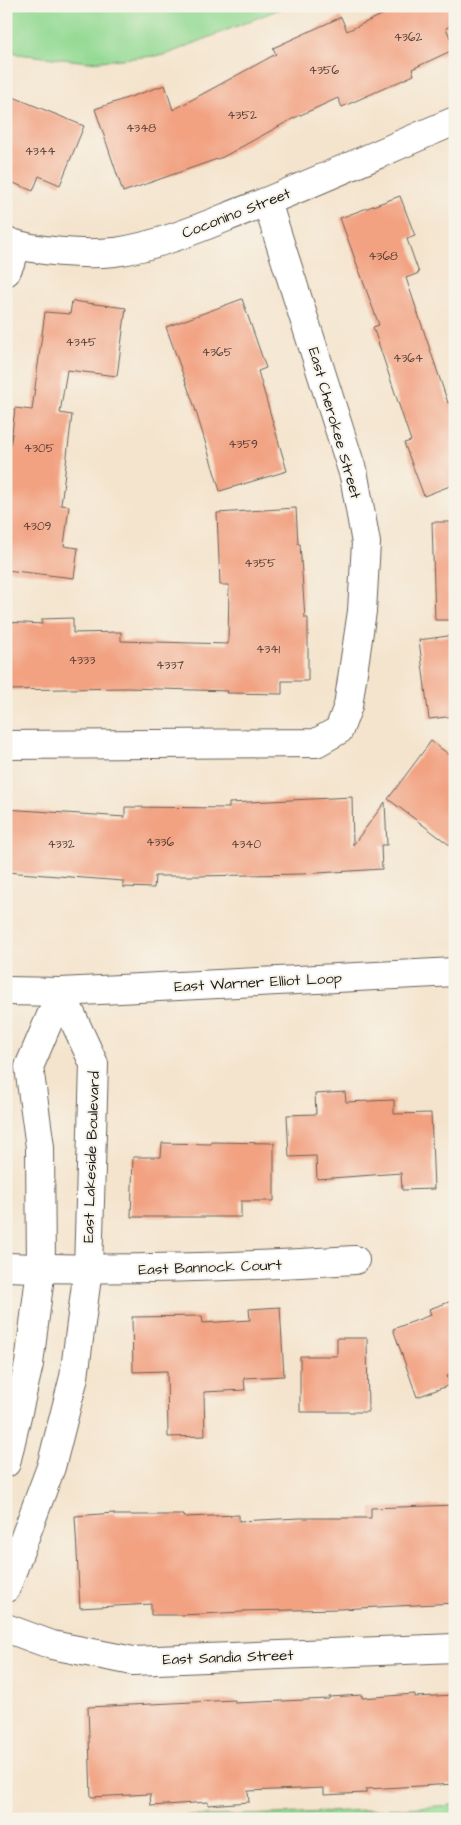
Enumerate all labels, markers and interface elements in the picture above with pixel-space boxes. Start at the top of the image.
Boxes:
house number: 4362 [394,29,422,46]
house number: 4356 [309,62,340,79]
house number: 4352 [227,107,257,124]
house number: 4348 [126,120,156,137]
house number: 4344 [25,143,55,160]
street label: Coconino Street [179,183,294,244]
house number: 4368 [368,248,398,265]
house number: 4345 [66,334,97,351]
house number: 4365 [202,344,233,361]
street label: East Cherokee Street [303,345,366,501]
house number: 4364 [393,350,423,367]
house number: 4359 [228,436,258,453]
house number: 4305 [24,440,55,457]
house number: 4309 [23,518,52,535]
house number: 4355 [244,555,276,572]
house number: 4341 [256,641,280,658]
house number: 4333 [69,652,95,669]
house number: 4337 [156,657,184,674]
house number: 4336 [146,834,174,851]
house number: 4332 [47,836,75,853]
house number: 4340 [231,836,261,853]
street label: East Warner Elliot Loop [174,968,342,997]
street label: East Lakeside Boulevard [78,1071,105,1243]
street label: East Bannock Court [138,1255,282,1280]
street label: East Sandia Street [162,1645,294,1670]

